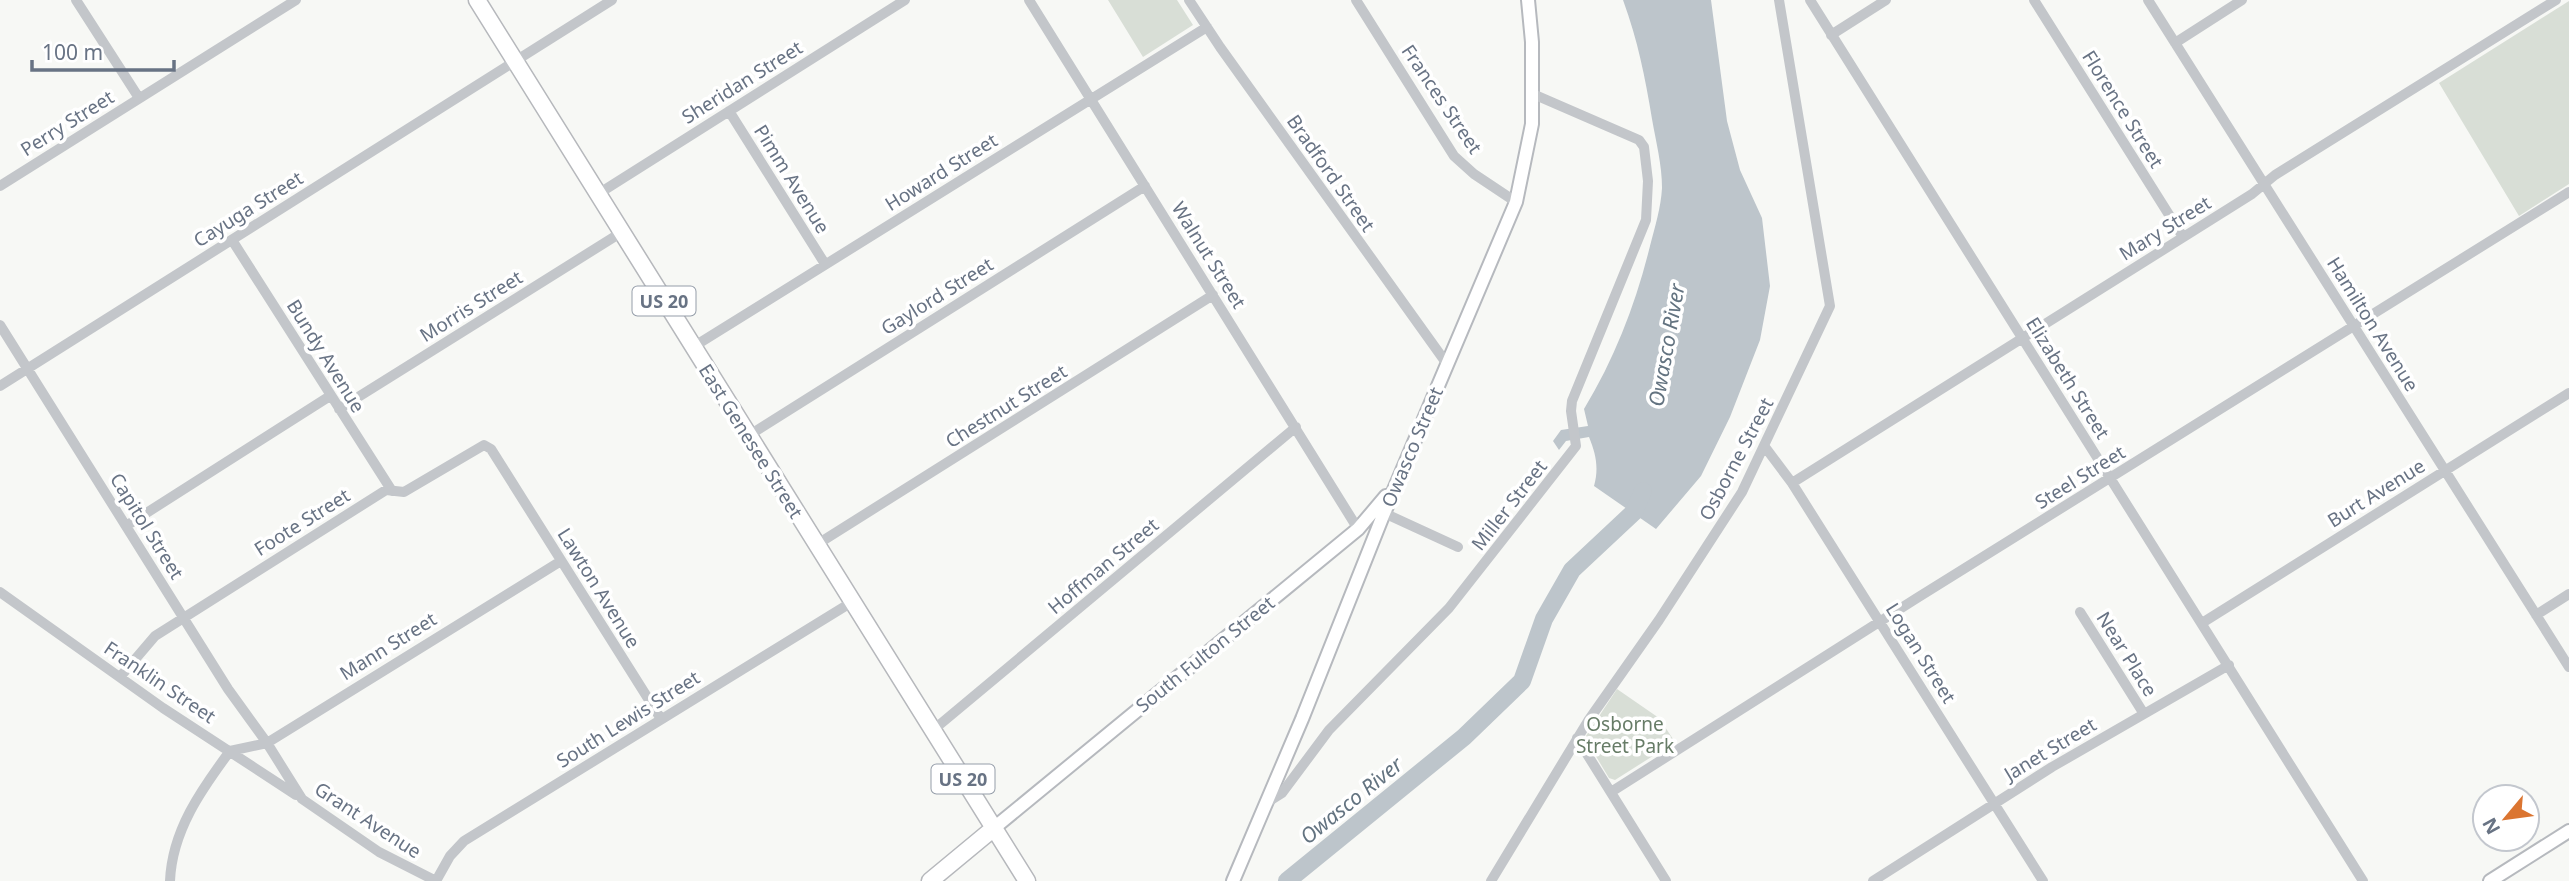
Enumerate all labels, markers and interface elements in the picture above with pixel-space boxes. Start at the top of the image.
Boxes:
scale bar [32,28,173,72]
street label: Sheridan Street [677,34,807,130]
text: 100 m [42,38,103,66]
street label: Frances Street [1396,39,1488,159]
street label: Florence Street [2076,45,2170,173]
street label: Perry Street [15,84,119,162]
street label: Bradford Street [1281,109,1381,237]
street label: Pimm Avenue [748,120,836,238]
street label: Howard Street [880,127,1002,217]
street label: Cayuga Street [188,165,308,253]
street label: Mary Street [2114,190,2216,266]
street label: Walnut Street [1166,197,1252,313]
street label: Gaylord Street [876,251,998,341]
street label: Hamilton Avenue [2321,252,2425,396]
street label: Morris Street [415,264,527,348]
water label: Owasco River [1641,280,1691,409]
road number: US 20 [632,286,696,316]
street label: Bundy Avenue [281,294,371,418]
street label: Elizabeth Street [2020,312,2116,444]
street label: Chestnut Street [940,358,1072,454]
street label: East Genesee Street [693,359,809,523]
street label: Owasco Street [1375,383,1449,511]
street label: Osborne Street [1693,393,1779,525]
street label: Steel Street [2030,439,2130,515]
street label: Burt Avenue [2322,453,2430,533]
street label: Miller Street [1465,454,1553,556]
street label: Capitol Street [104,468,190,584]
street label: Foote Street [249,482,355,562]
street label: Hoffman Street [1042,512,1164,620]
street label: Lawton Avenue [552,523,646,653]
street label: South Fulton Street [1130,590,1280,718]
street label: Logan Street [1880,598,1962,708]
street label: Mann Street [335,606,441,686]
street label: Near Place [2091,607,2163,701]
street label: Franklin Street [99,635,221,729]
street label: South Lewis Street [551,664,705,774]
park label: Osborne Street Park [1576,711,1674,759]
street label: Janet Street [1997,711,2101,788]
water label: Owasco River [1294,749,1409,850]
road number: US 20 [932,764,995,794]
street label: Grant Avenue [310,776,426,864]
north arrow [2471,783,2541,853]
text: N [2476,813,2506,839]

